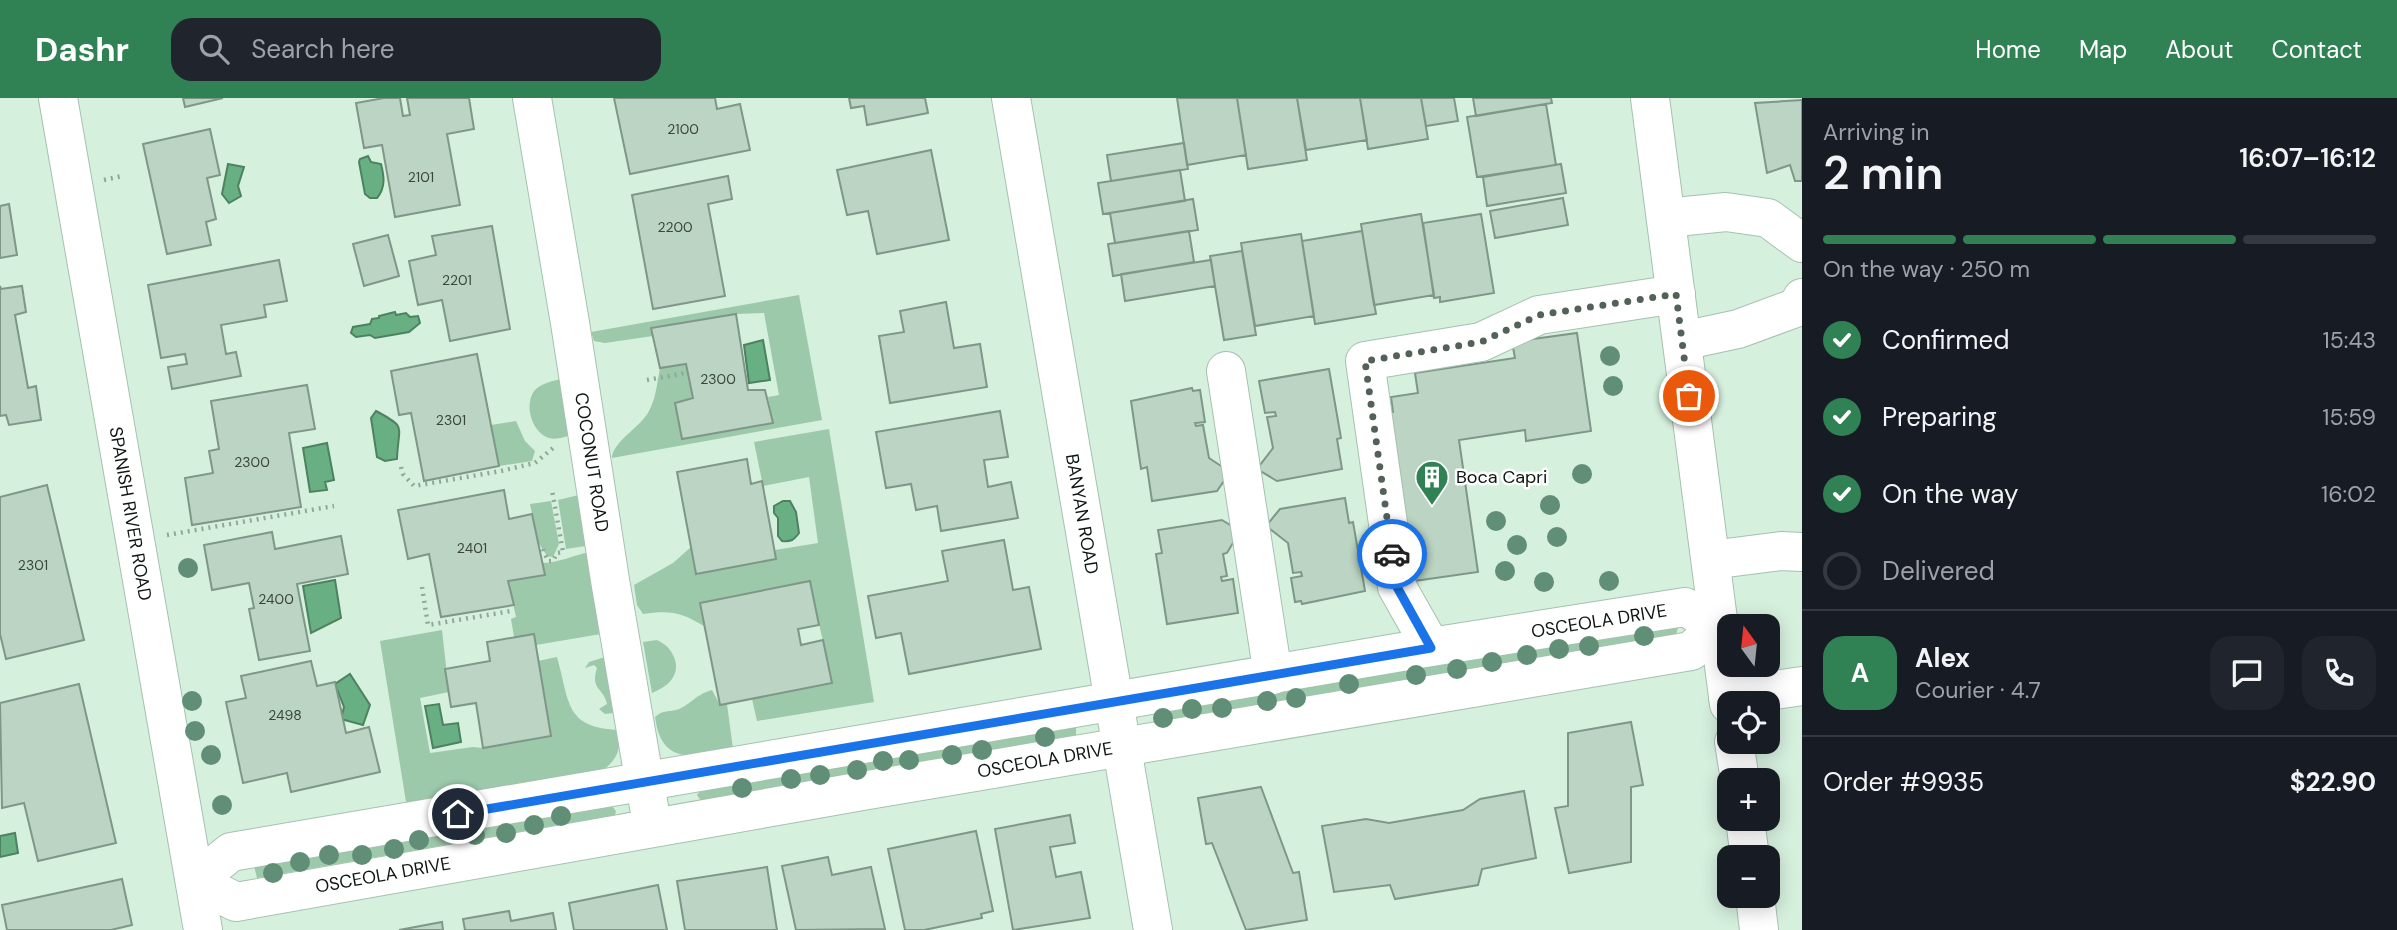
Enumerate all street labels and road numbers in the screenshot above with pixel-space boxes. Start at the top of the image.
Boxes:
street label: COCONUT ROAD [569,391,614,534]
street label: SPANISH RIVER ROAD [104,425,157,603]
street label: BANYAN ROAD [1060,452,1104,576]
street label: OSCEOLA DRIVE [1529,598,1669,644]
street label: OSCEOLA DRIVE [975,736,1115,784]
street label: OSCEOLA DRIVE [313,851,453,899]

